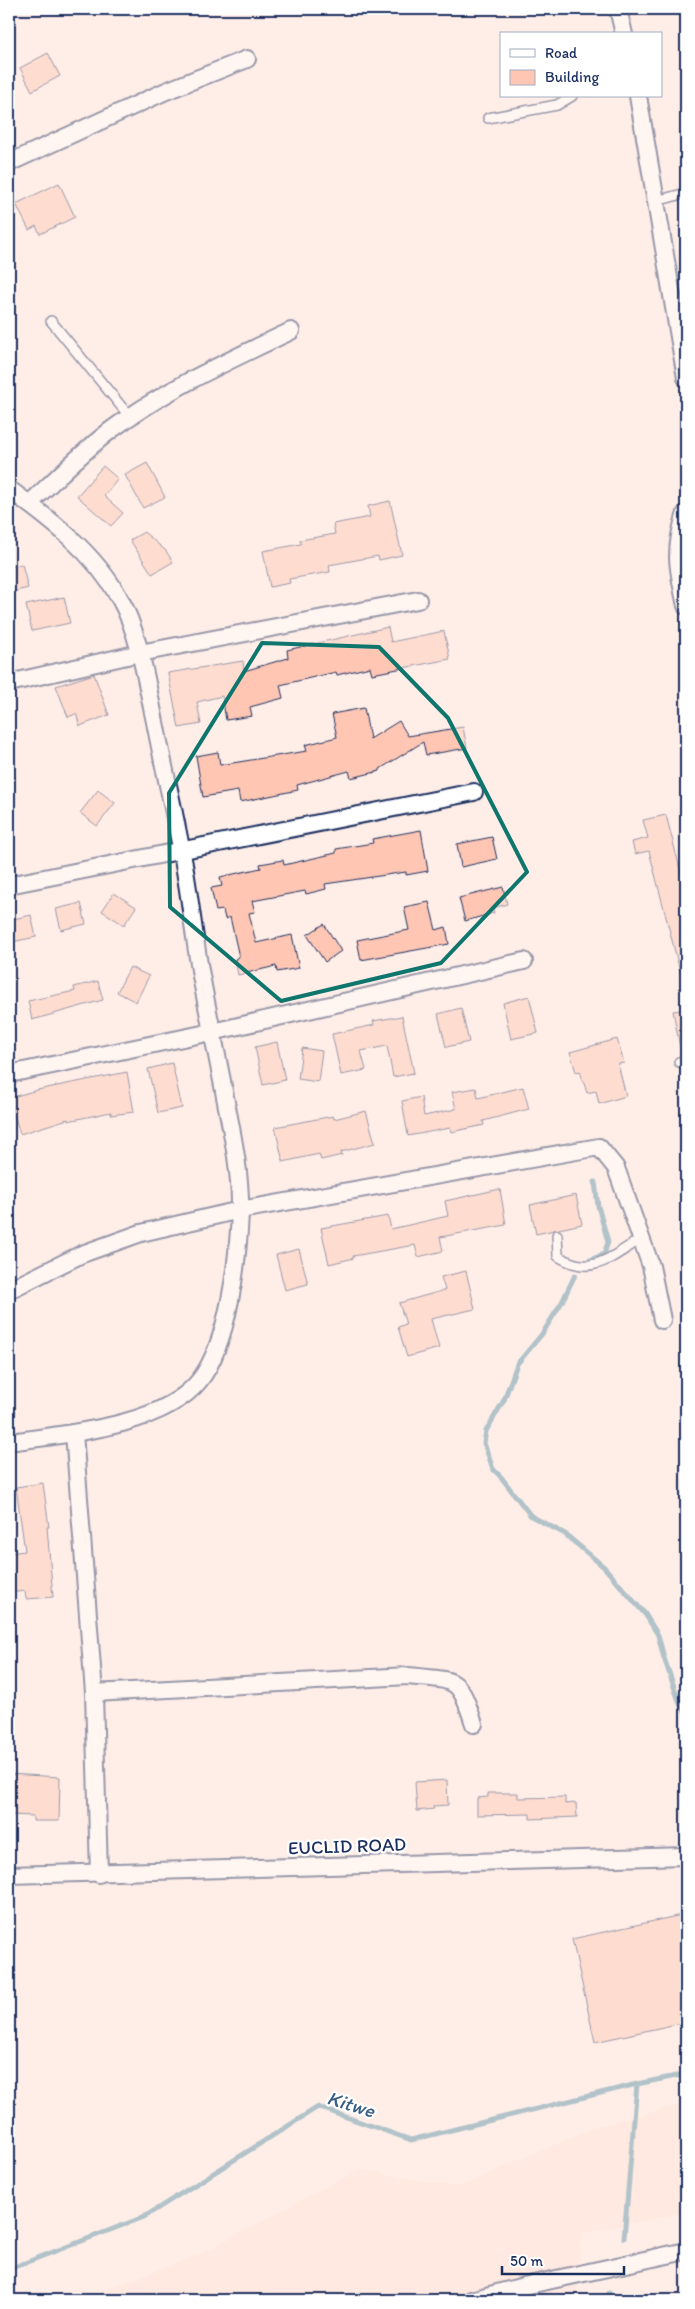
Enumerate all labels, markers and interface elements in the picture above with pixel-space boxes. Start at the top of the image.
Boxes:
legend [500,32,662,98]
text: Road [545,44,578,62]
text: Building [545,68,599,86]
street label: EUCLID ROAD [288,1832,406,1860]
water label: Kitwe [324,2085,379,2123]
scale bar [502,2244,625,2276]
text: 50 m [510,2252,543,2270]

